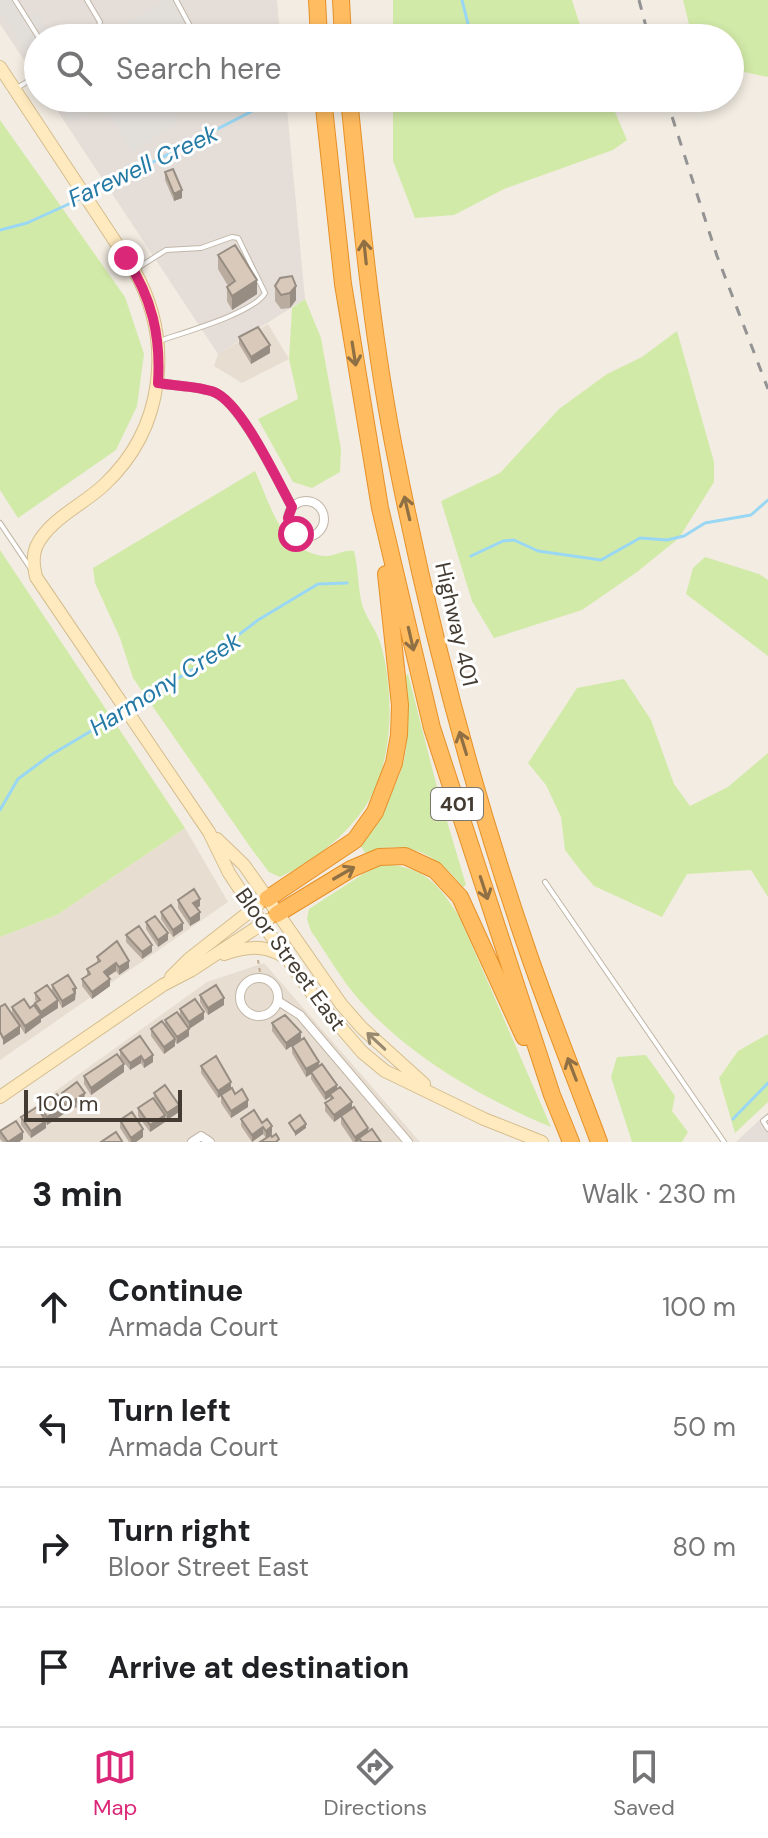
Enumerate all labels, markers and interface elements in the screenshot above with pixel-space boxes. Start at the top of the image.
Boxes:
search box [24,24,744,112]
icon: search [52,46,96,90]
text: Search here [116,49,282,88]
water label: Farewell Creek [63,117,223,214]
one-way arrow [357,239,372,266]
route end [108,240,144,276]
one-way arrow [347,341,362,366]
one-way arrow [399,496,414,521]
route start [278,516,314,552]
street label: Highway 401 [428,559,485,689]
water label: Harmony Creek [83,624,247,743]
one-way arrow [404,625,419,651]
one-way arrow [455,730,470,756]
road number: 401 [431,788,483,820]
one-way arrow [332,865,355,881]
one-way arrow [478,875,493,900]
street label: Bloor Street East [229,882,352,1037]
one-way arrow [367,1033,387,1051]
one-way arrow [564,1057,578,1082]
scale bar [24,1086,182,1122]
text: 100 m [36,1089,98,1118]
text: 3 min [32,1172,123,1217]
text: Walk · 230 m [582,1177,736,1211]
text: Continue [108,1271,243,1310]
icon: ahead [32,1285,76,1329]
text: 100 m [662,1290,736,1324]
text: Armada Court [108,1310,278,1344]
text: Turn left [108,1391,231,1430]
icon: left [32,1405,76,1449]
text: 50 m [672,1410,736,1444]
text: Armada Court [108,1430,278,1464]
text: Turn right [108,1511,251,1550]
icon: right [32,1525,76,1569]
text: 80 m [672,1530,736,1564]
text: Bloor Street East [108,1550,309,1584]
icon: arrive [32,1645,76,1689]
text: Arrive at destination [108,1648,409,1687]
tab: Map [93,1745,137,1822]
tab: Directions [324,1745,427,1822]
tab: Saved [613,1745,675,1822]

